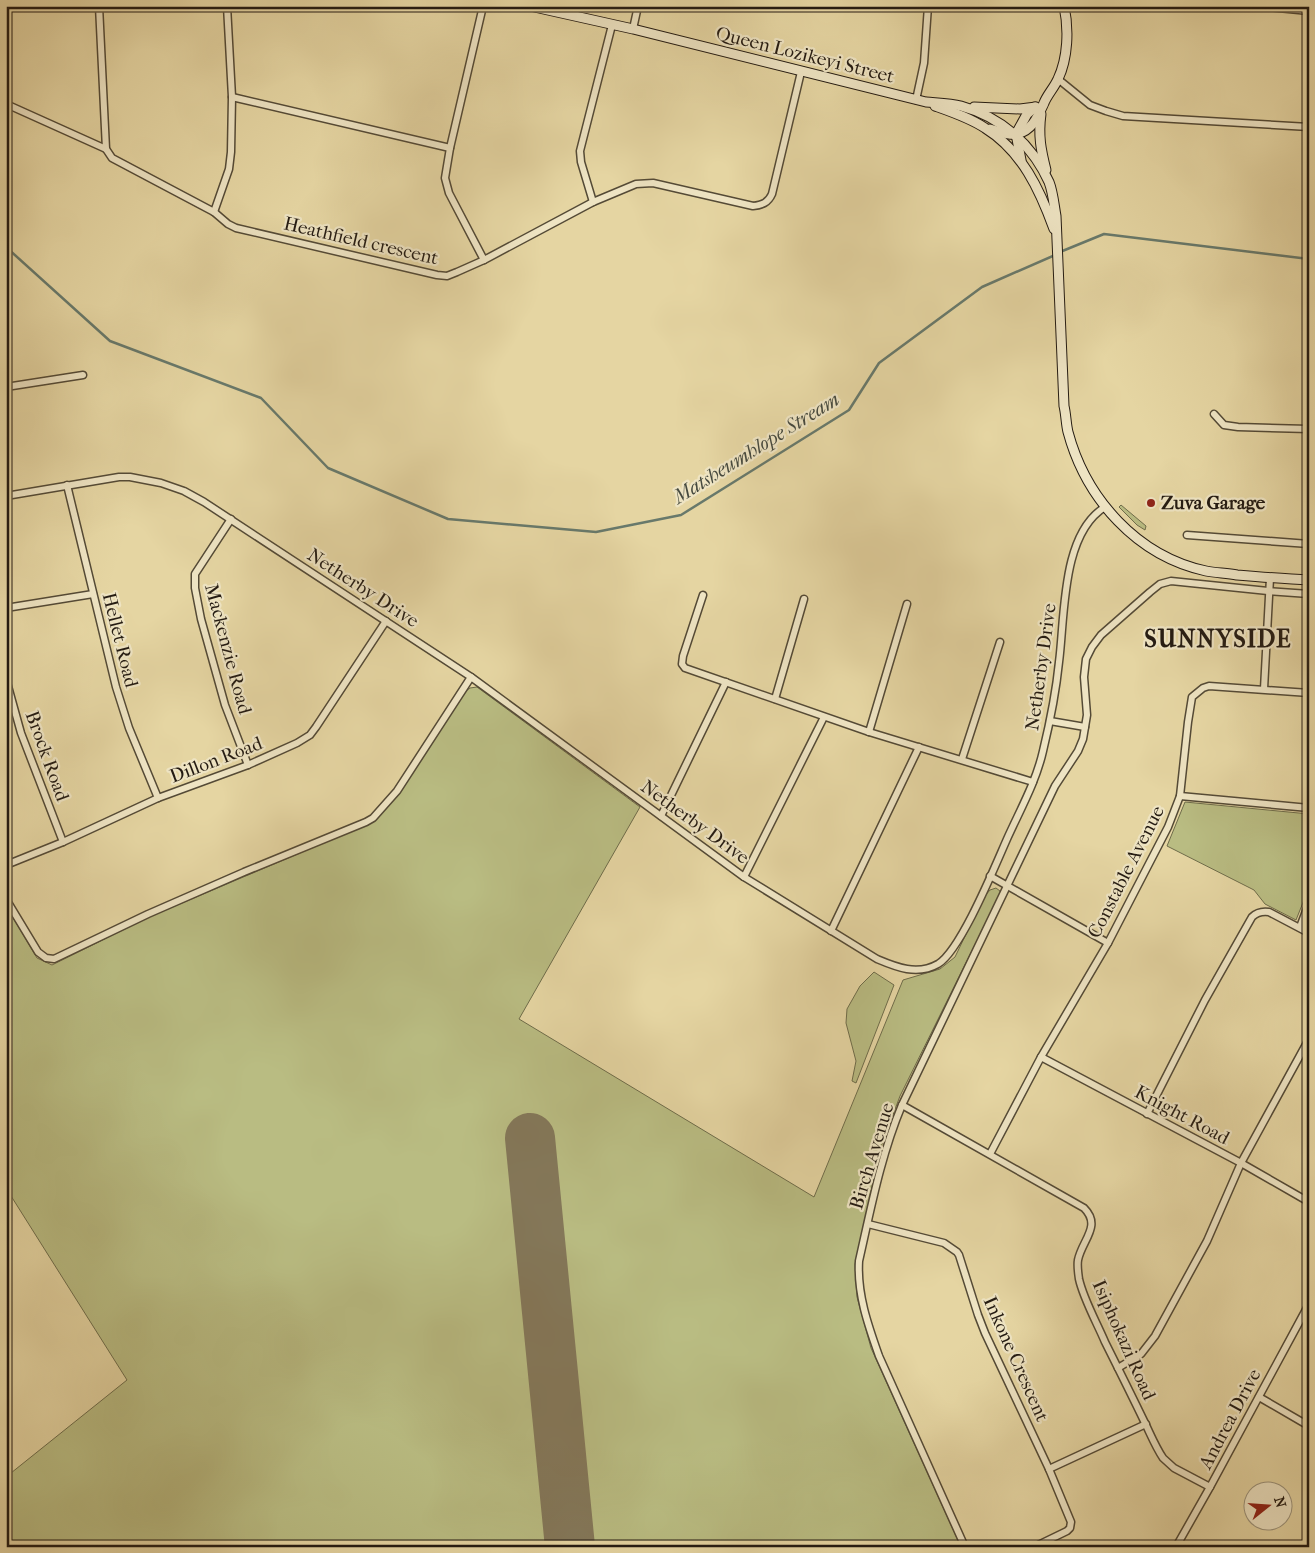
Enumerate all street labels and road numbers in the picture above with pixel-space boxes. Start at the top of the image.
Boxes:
street label: Queen Lozikeyi Street [714,22,897,88]
street label: Heathfield crescent [281,212,441,270]
street label: Netherby Drive [303,544,423,632]
street label: Mackenzie Road [200,581,256,717]
street label: Hellet Road [98,590,143,690]
street label: Netherby Drive [1021,602,1061,732]
street label: Brock Road [21,708,74,805]
street label: Dillon Road [167,732,266,788]
street label: Netherby Drive [637,775,753,869]
street label: Constable Avenue [1083,802,1169,942]
street label: Knight Road [1131,1081,1234,1149]
street label: Birch Avenue [845,1100,899,1212]
street label: Isiphokazi Road [1088,1277,1161,1404]
street label: Inkone Crescent [979,1293,1053,1425]
street label: Andrea Drive [1194,1365,1266,1474]

